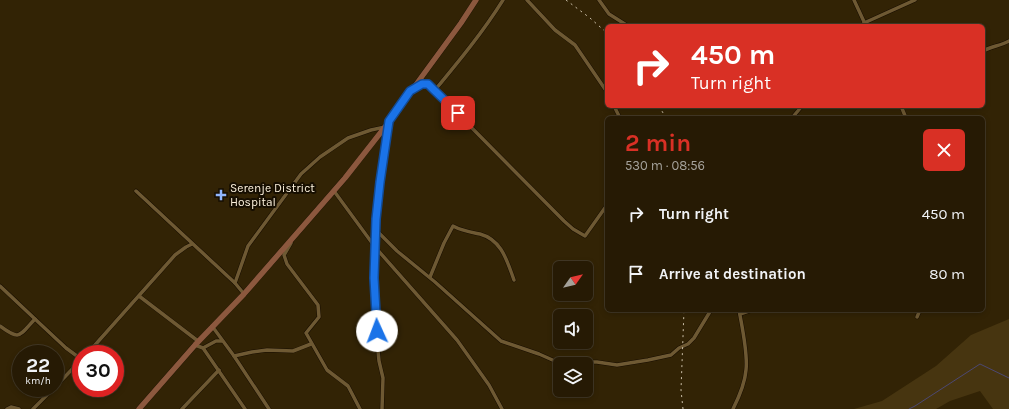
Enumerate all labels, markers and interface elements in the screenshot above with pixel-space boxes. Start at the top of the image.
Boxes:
text: 450 m [691,38,775,71]
icon: right [625,40,677,92]
text: Turn right [691,72,771,94]
pin [441,96,475,130]
icon: arrive [447,102,469,124]
text: 2 min [625,129,691,157]
button: close [923,129,965,171]
text: 530 m · 08:56 [625,158,705,173]
place label: Serenje District Hospital [230,181,315,209]
marker: Serenje District Hospital [215,189,227,201]
icon: right [625,203,647,225]
text: Turn right [659,205,729,223]
text: 450 m [922,205,965,223]
north arrow [553,261,593,301]
map controls [553,261,593,397]
icon: arrive [625,263,647,285]
text: Arrive at destination [659,265,806,283]
text: 80 m [929,265,965,283]
button: sound [553,309,593,349]
position arrow [356,310,398,352]
speed limit sign: 30 [72,345,124,397]
text: 22 [26,354,50,377]
button: layers [553,357,593,397]
text: km/h [25,375,51,387]

